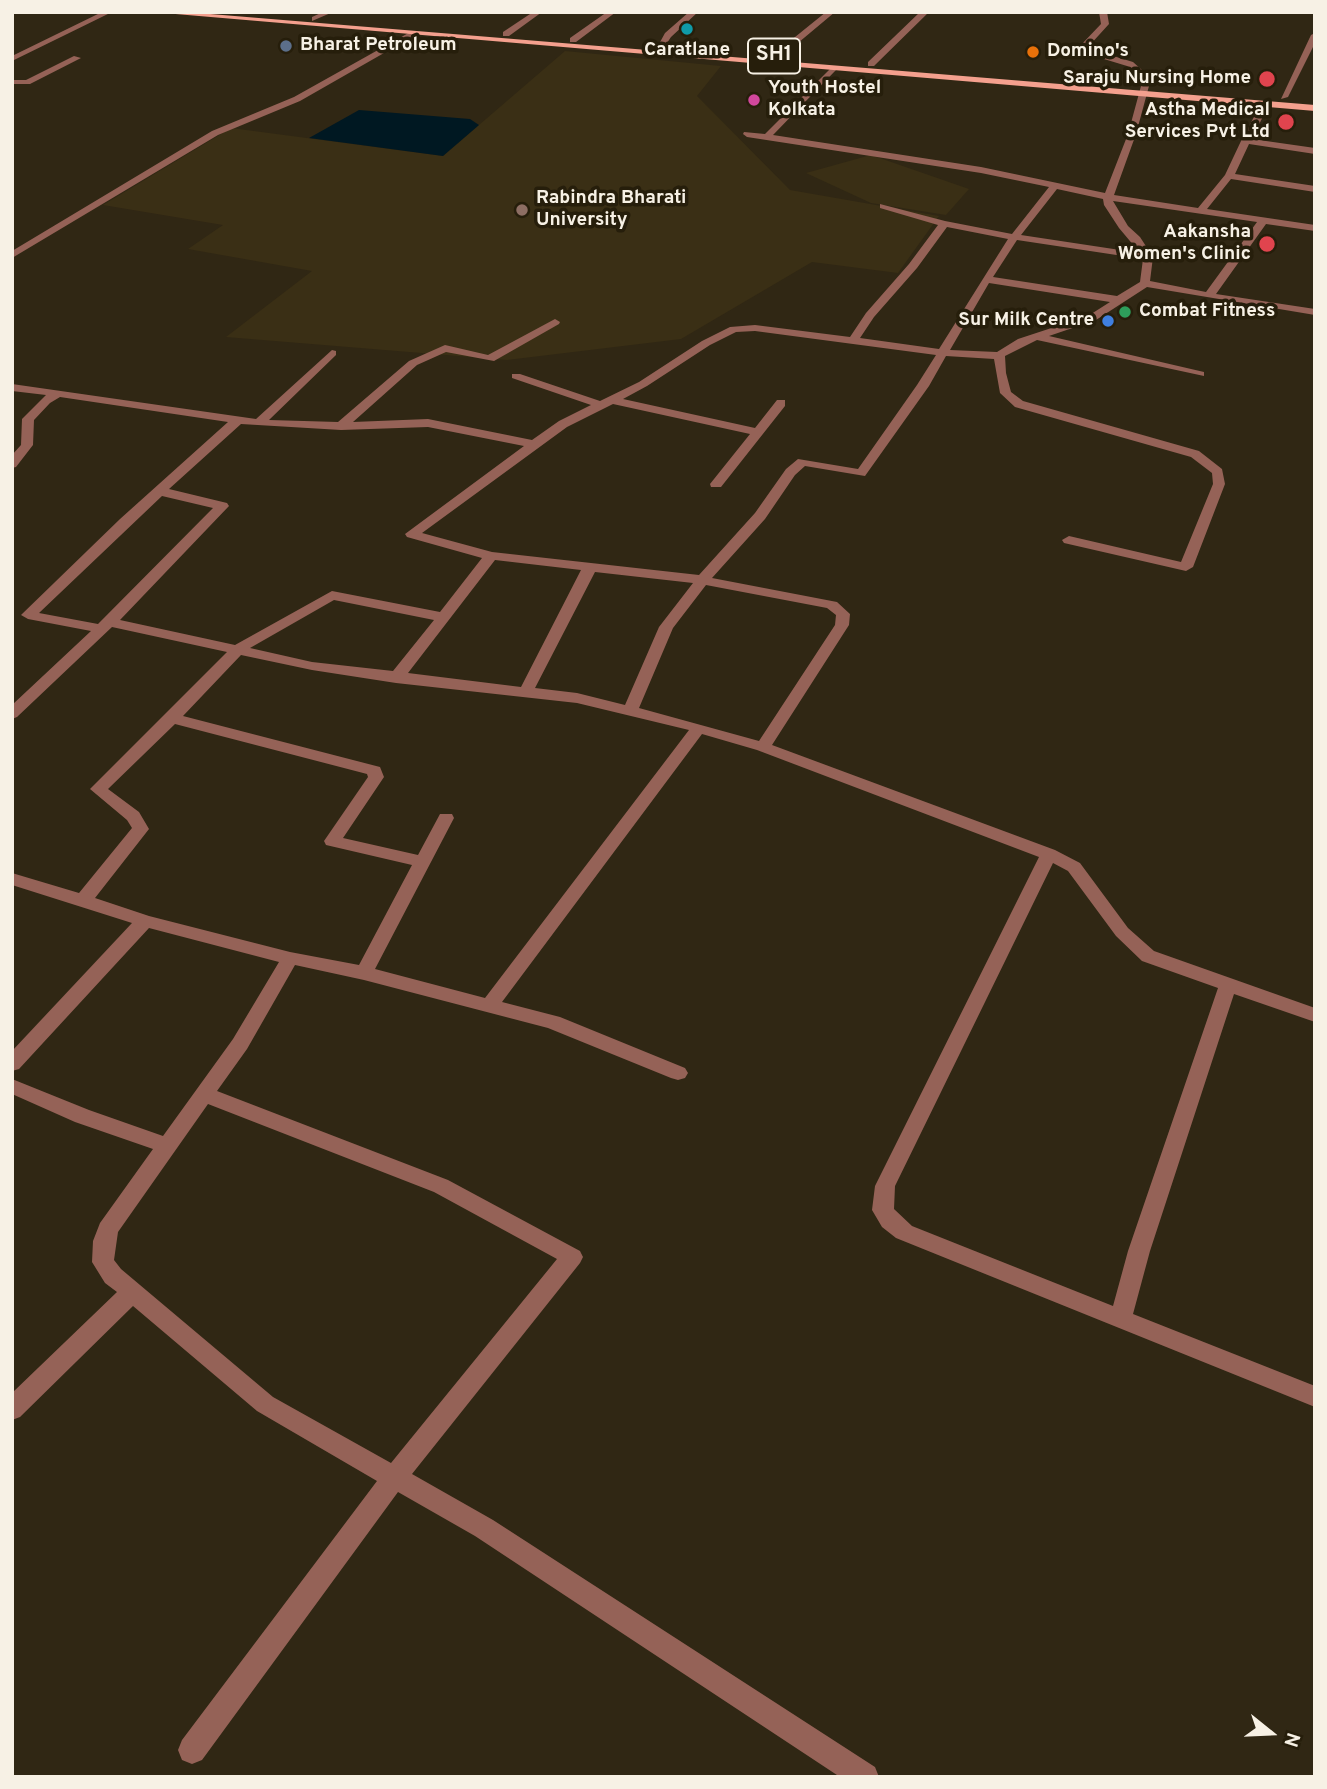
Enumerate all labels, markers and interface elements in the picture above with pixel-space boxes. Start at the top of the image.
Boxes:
marker: Caratlane [679,21,695,37]
place label: Bharat Petroleum [300,35,457,57]
marker: Bharat Petroleum [278,38,294,54]
road number: SH1 [748,38,800,74]
place label: Caratlane [644,40,730,62]
place label: Domino's [1047,41,1129,63]
marker: Domino's [1025,44,1041,60]
place label: Saraju Nursing Home [1063,68,1251,90]
marker: Saraju Nursing Home [1257,69,1277,89]
place label: Youth Hostel Kolkata [768,78,881,122]
marker: Youth Hostel Kolkata [746,92,762,108]
place label: Astha Medical Services Pvt Ltd [1125,100,1270,144]
marker: Astha Medical Services Pvt Ltd [1276,112,1296,132]
place label: Rabindra Bharati University [536,188,686,232]
marker: Rabindra Bharati University [514,202,530,218]
place label: Aakansha Women's Clinic [1118,222,1251,266]
marker: Aakansha Women's Clinic [1257,234,1277,254]
place label: Combat Fitness [1139,301,1275,323]
marker: Combat Fitness [1117,304,1133,320]
place label: Sur Milk Centre [958,310,1094,332]
marker: Sur Milk Centre [1100,313,1116,329]
north arrow [1236,1698,1306,1768]
text: N [1277,1729,1304,1750]

